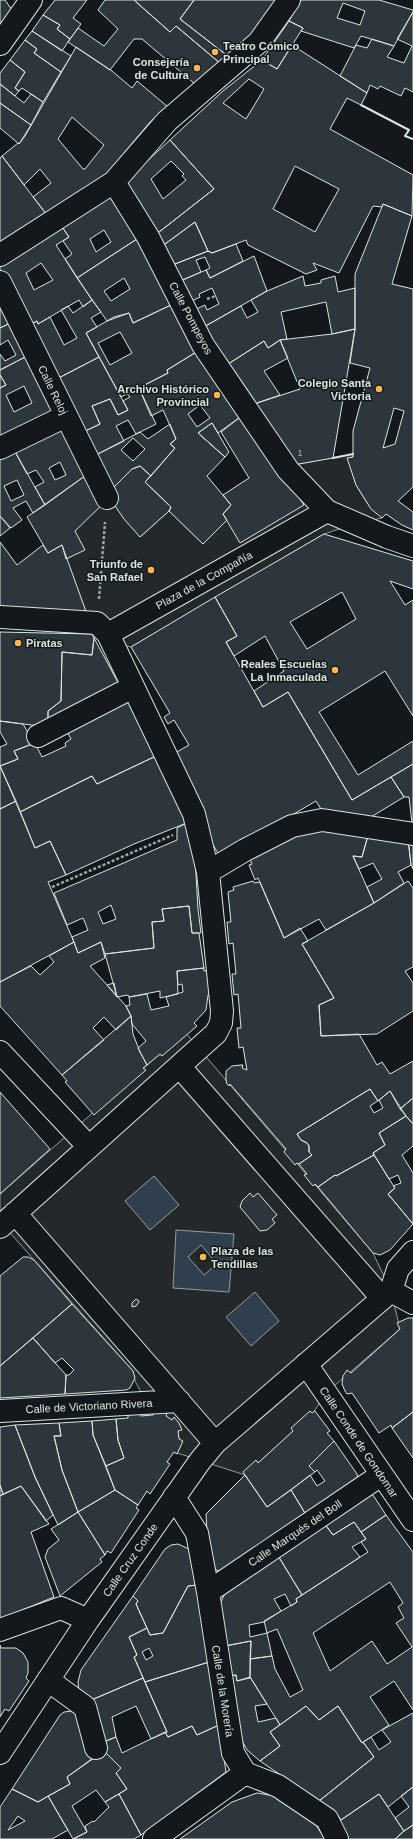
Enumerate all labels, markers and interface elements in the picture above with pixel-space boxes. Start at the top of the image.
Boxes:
place label: Teatro Cómico Principal [223,40,299,65]
marker: Teatro Cómico Principal [210,47,220,57]
place label: Consejería de Cultura [133,56,190,81]
marker: Consejería de Cultura [192,63,202,73]
street label: Calle Pompeyos [167,280,215,357]
street label: Calle Reloj [36,363,70,417]
place label: Colegio Santa Victoria [298,377,372,402]
place label: Archivo Histórico Provincial [117,383,209,408]
marker: Colegio Santa Victoria [374,384,384,394]
marker: Archivo Histórico Provincial [212,390,222,400]
house number: 1 [297,448,303,458]
street label: Plaza de la Compañía [154,548,255,611]
place label: Triunfo de San Rafael [87,558,143,583]
marker: Triunfo de San Rafael [146,565,156,575]
place label: Piratas [26,637,63,649]
marker: Piratas [13,638,23,648]
place label: Reales Escuelas La Inmaculada [241,658,328,683]
marker: Reales Escuelas La Inmaculada [330,665,340,675]
place label: Plaza de las Tendillas [211,1245,273,1270]
marker: Plaza de las Tendillas [198,1252,208,1262]
street label: Calle Conde de Gondomar [317,1384,401,1500]
street label: Calle de Victoriano Rivera [25,1397,154,1415]
street label: Calle Marqués del Boll [246,1497,344,1569]
street label: Calle Cruz Conde [100,1521,160,1599]
street label: Calle de la Morería [210,1644,236,1739]

